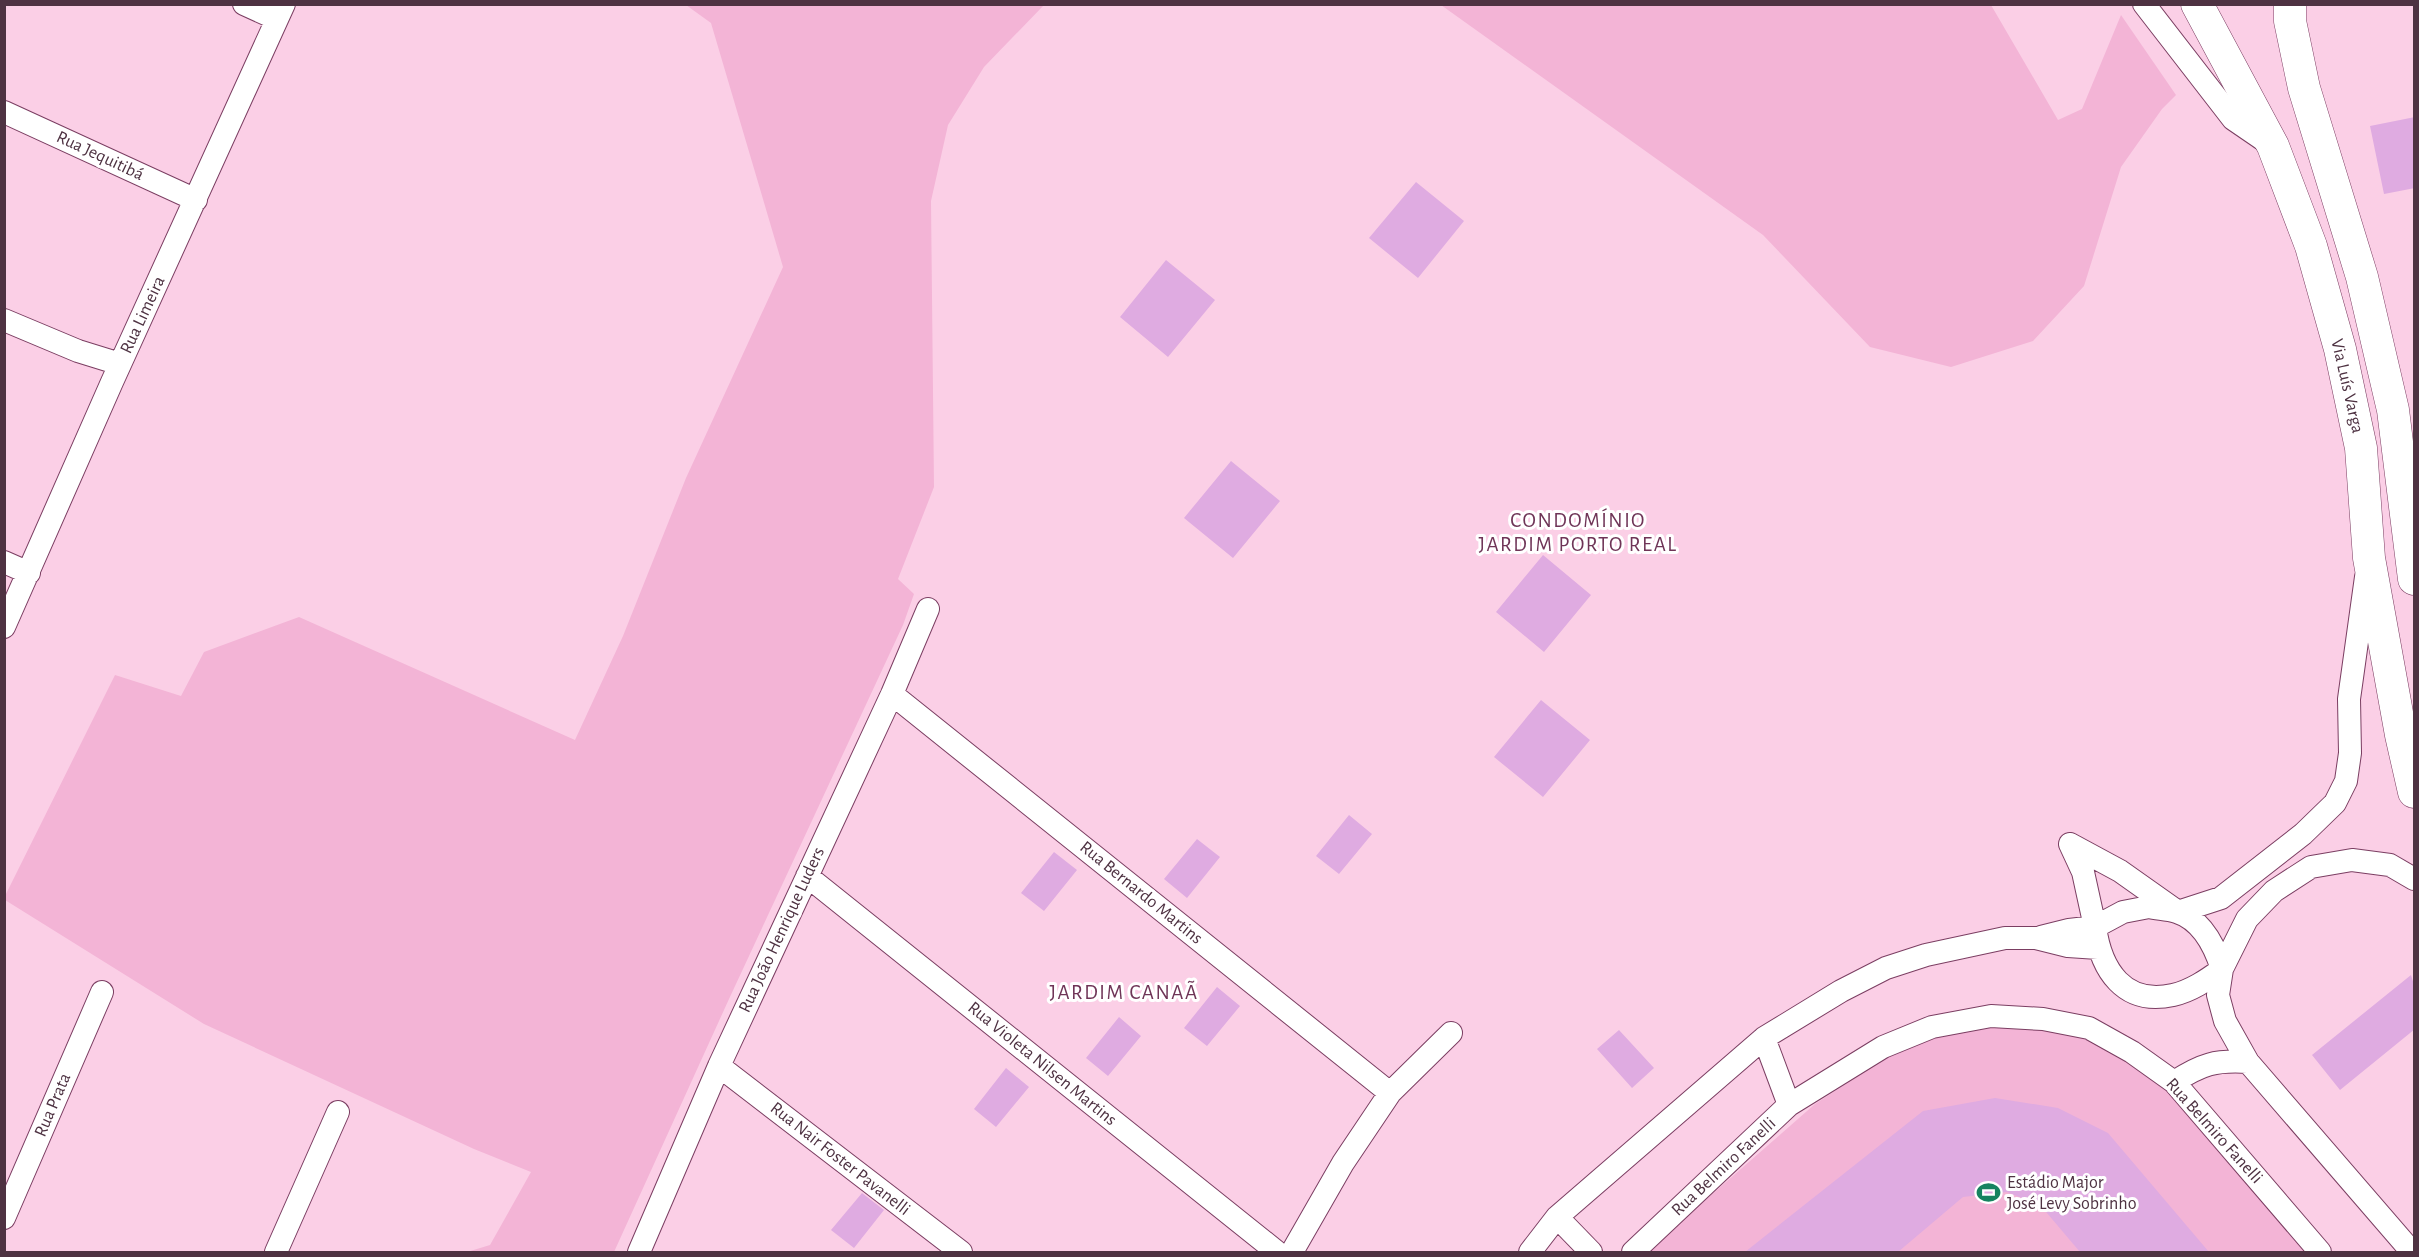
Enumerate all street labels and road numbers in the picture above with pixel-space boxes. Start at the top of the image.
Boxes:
street label: Rua Jequitibá [54,128,146,184]
street label: Rua Limeira [117,274,169,356]
street label: Via Luís Varga [2327,337,2367,435]
street label: Rua Bernardo Martins [1076,838,1206,948]
street label: Rua João Henrique Luders [736,845,828,1015]
street label: Rua Violeta Nilsen Martins [964,999,1120,1129]
street label: Rua Prata [32,1071,74,1139]
street label: Rua Belmiro Fanelli [2162,1075,2266,1187]
street label: Rua Nair Foster Pavanelli [767,1099,913,1219]
street label: Rua Belmiro Fanelli [1669,1114,1779,1220]

